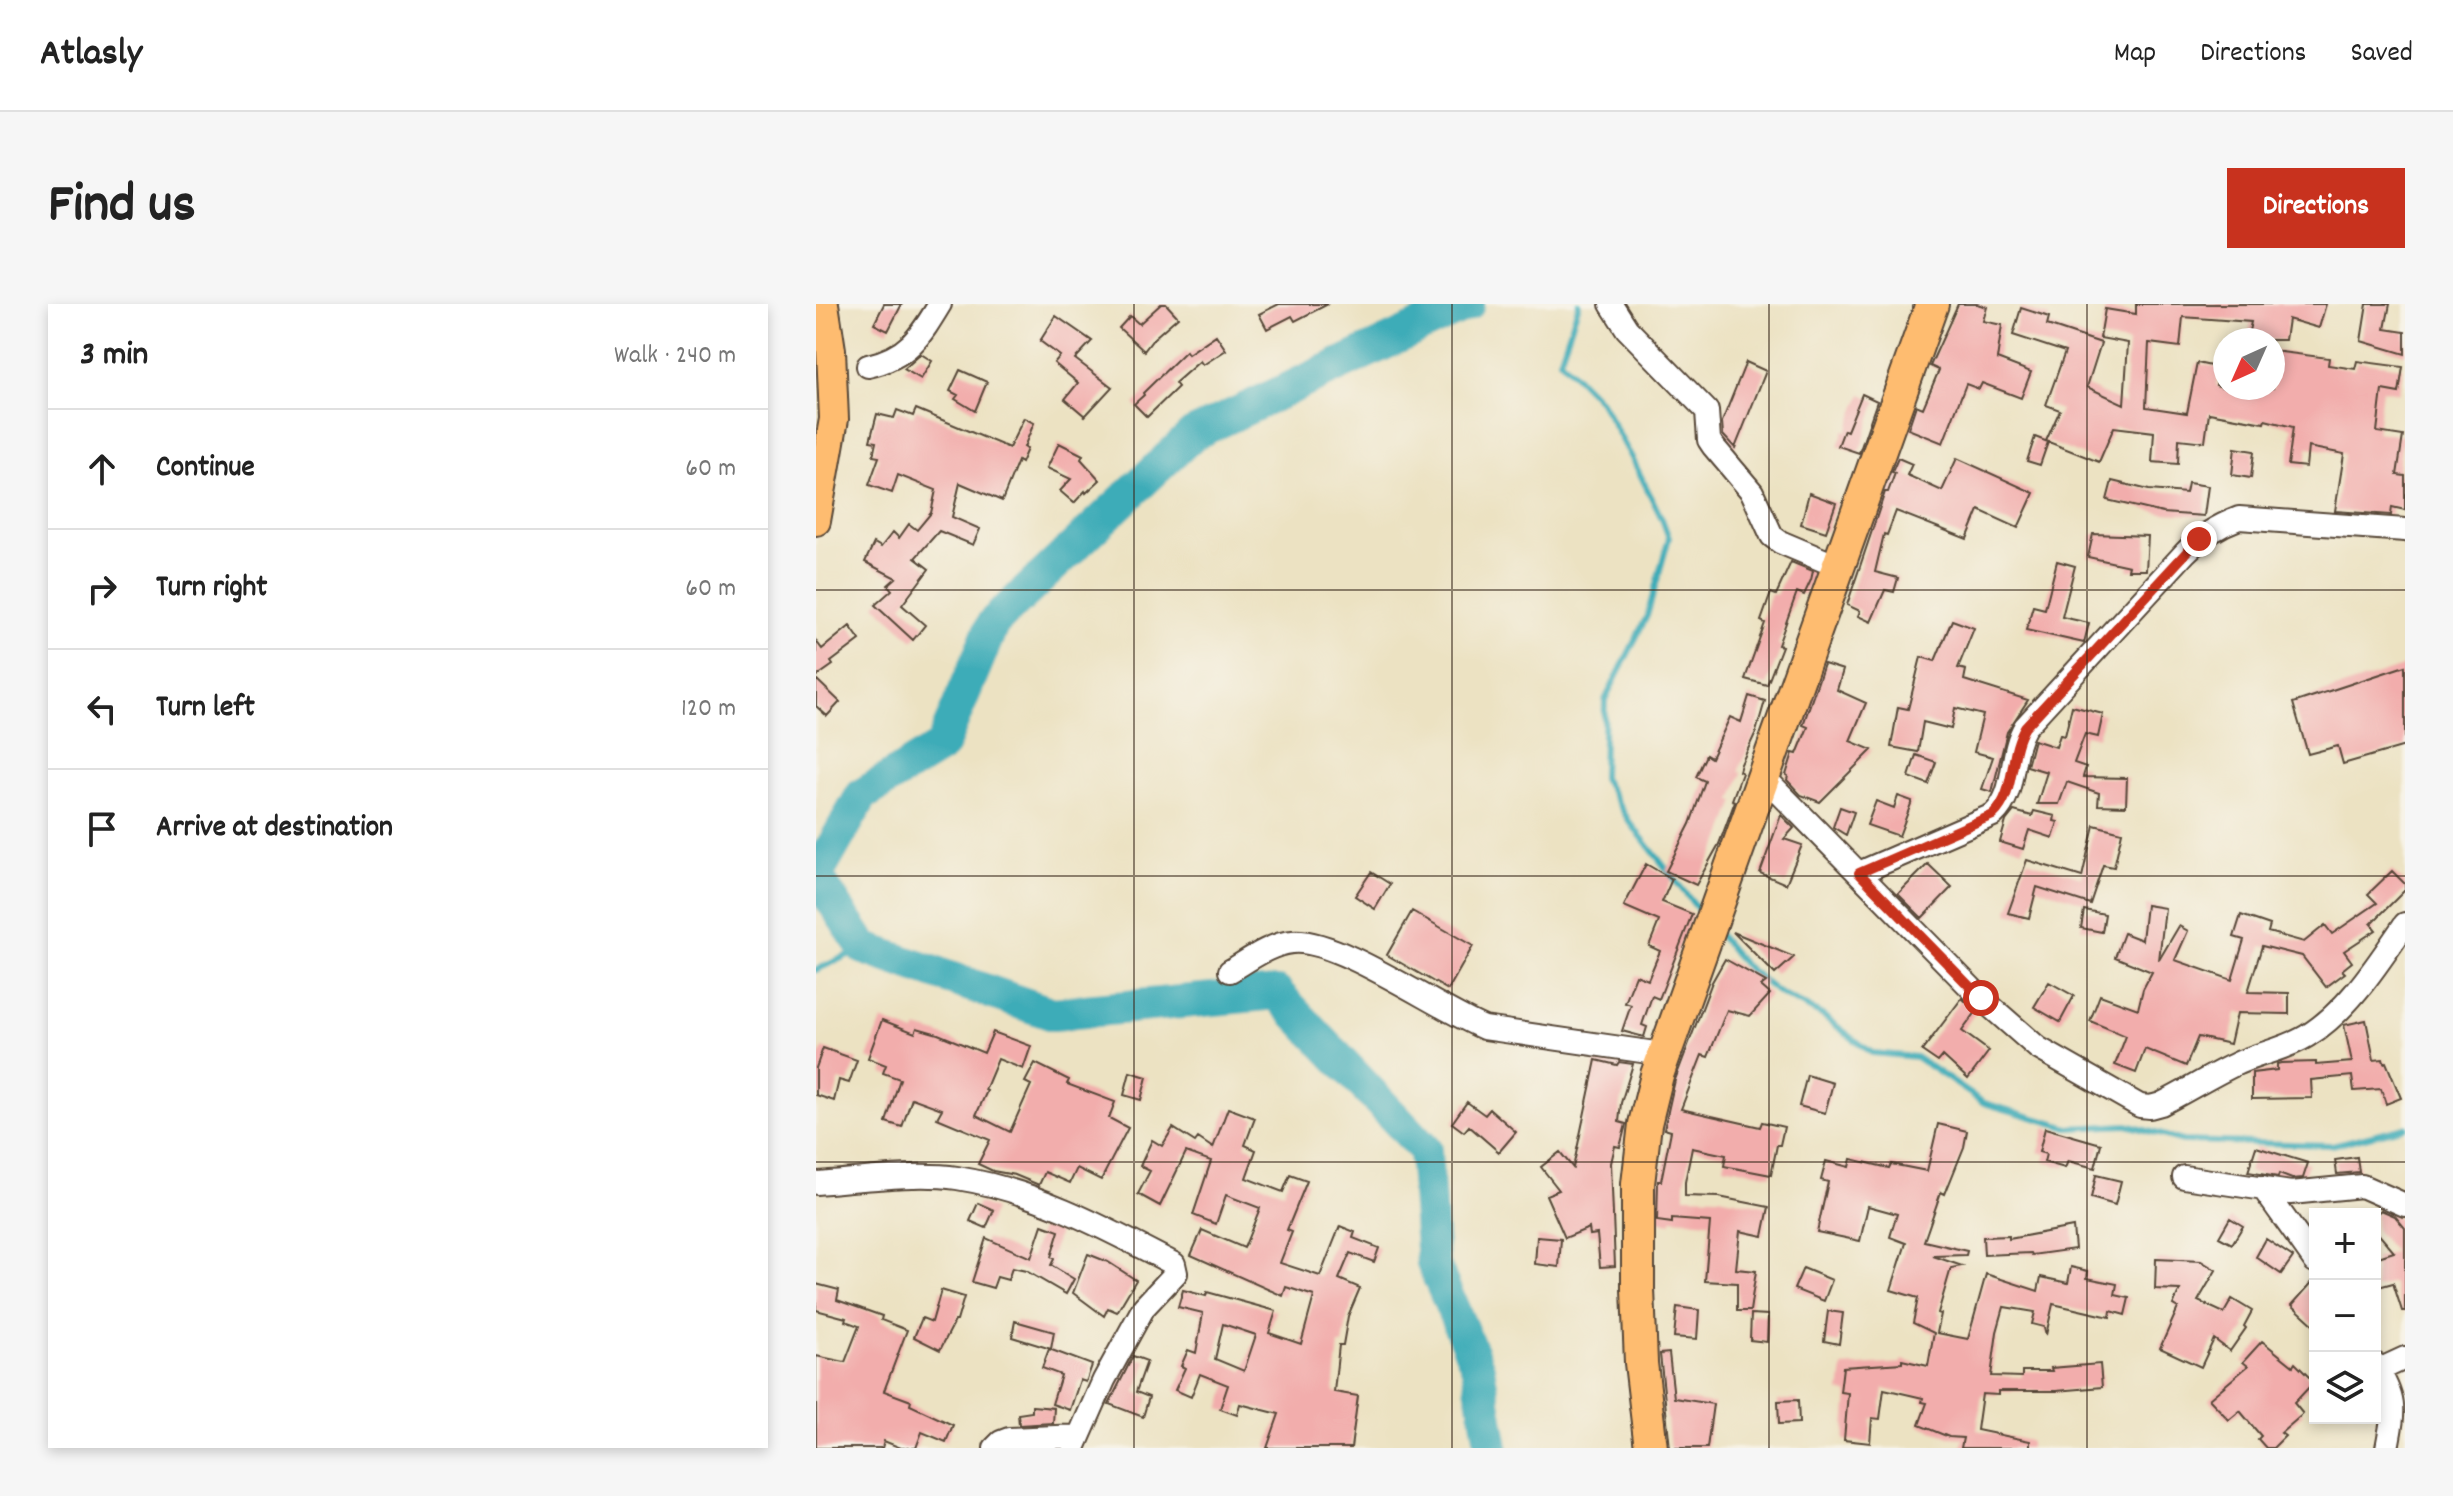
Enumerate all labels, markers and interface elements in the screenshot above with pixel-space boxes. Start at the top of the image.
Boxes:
text: Atlasly [40,28,142,83]
text: Map [2114,35,2156,75]
text: Directions [2200,35,2306,75]
text: Saved [2350,35,2413,75]
text: Find us [48,168,196,248]
button: Directions [2227,168,2405,248]
north arrow [2213,328,2285,400]
text: 3 min [80,332,148,381]
text: Walk · 240 m [614,338,736,375]
icon: ahead [80,447,124,491]
text: Continue [156,448,255,491]
text: 60 m [685,451,736,488]
route end [2181,521,2217,557]
icon: right [80,567,124,611]
text: Turn right [156,568,267,611]
text: 60 m [685,571,736,608]
icon: left [80,687,124,731]
text: Turn left [156,688,255,731]
text: 120 m [681,691,736,728]
icon: arrive [80,807,124,851]
text: Arrive at destination [156,808,393,851]
route start [1963,980,1999,1016]
map controls [2309,1208,2381,1424]
button: + [2309,1208,2381,1280]
button: − [2309,1280,2381,1352]
button: layers [2309,1352,2381,1424]

